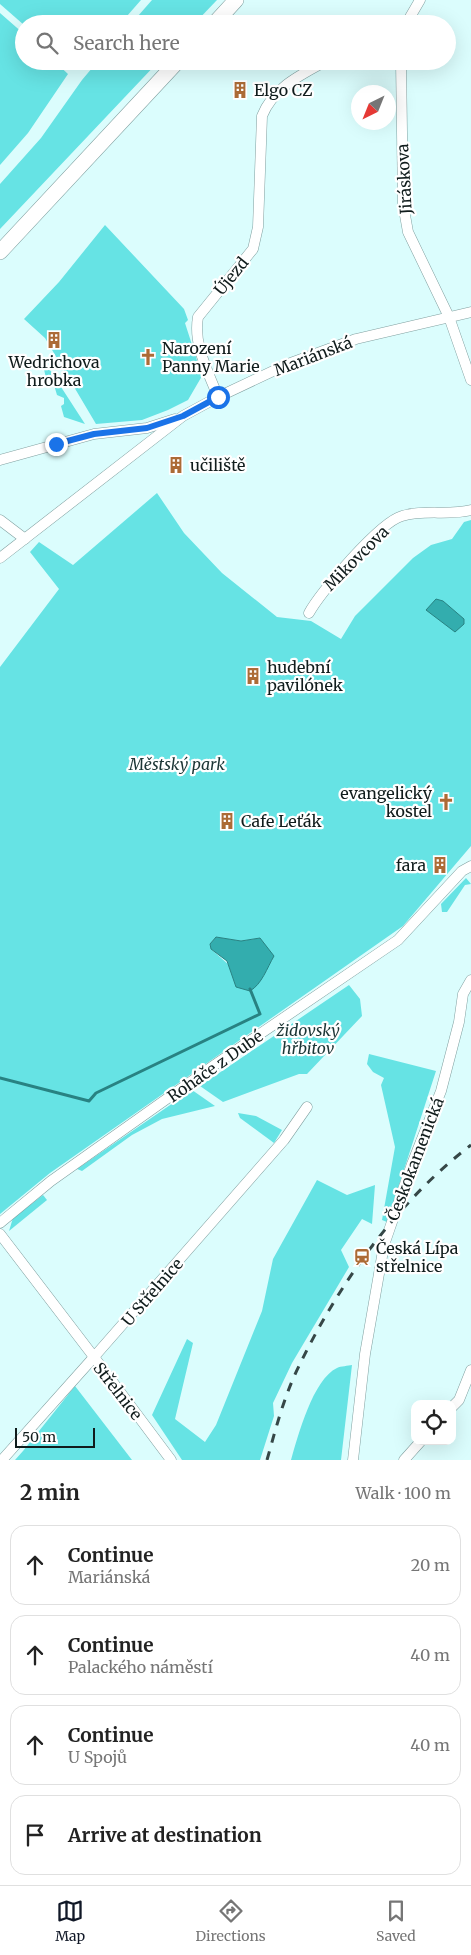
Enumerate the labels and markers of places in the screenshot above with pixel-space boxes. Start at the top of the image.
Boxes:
building icon: Elgo CZ [230,80,250,100]
place label: Elgo CZ [254,80,313,100]
building icon: Wedrichova hrobka [44,330,64,350]
place label: Narození Panny Marie [162,338,260,376]
church icon: Narození Panny Marie [138,347,158,367]
place label: Wedrichova hrobka [7,352,100,390]
building icon: učiliště [166,455,186,475]
place label: učiliště [190,455,245,475]
place label: hudební pavilónek [267,657,344,695]
building icon: hudební pavilónek [243,666,263,686]
place label: evangelický kostel [340,783,433,821]
church icon: evangelický kostel [436,792,456,812]
building icon: Cafe Leťák [217,811,237,831]
place label: Cafe Leťák [241,811,323,831]
place label: fara [396,855,426,875]
building icon: fara [430,855,450,875]
place label: Česká Lípa střelnice [376,1238,459,1276]
station icon: Česká Lípa střelnice [352,1247,372,1267]

